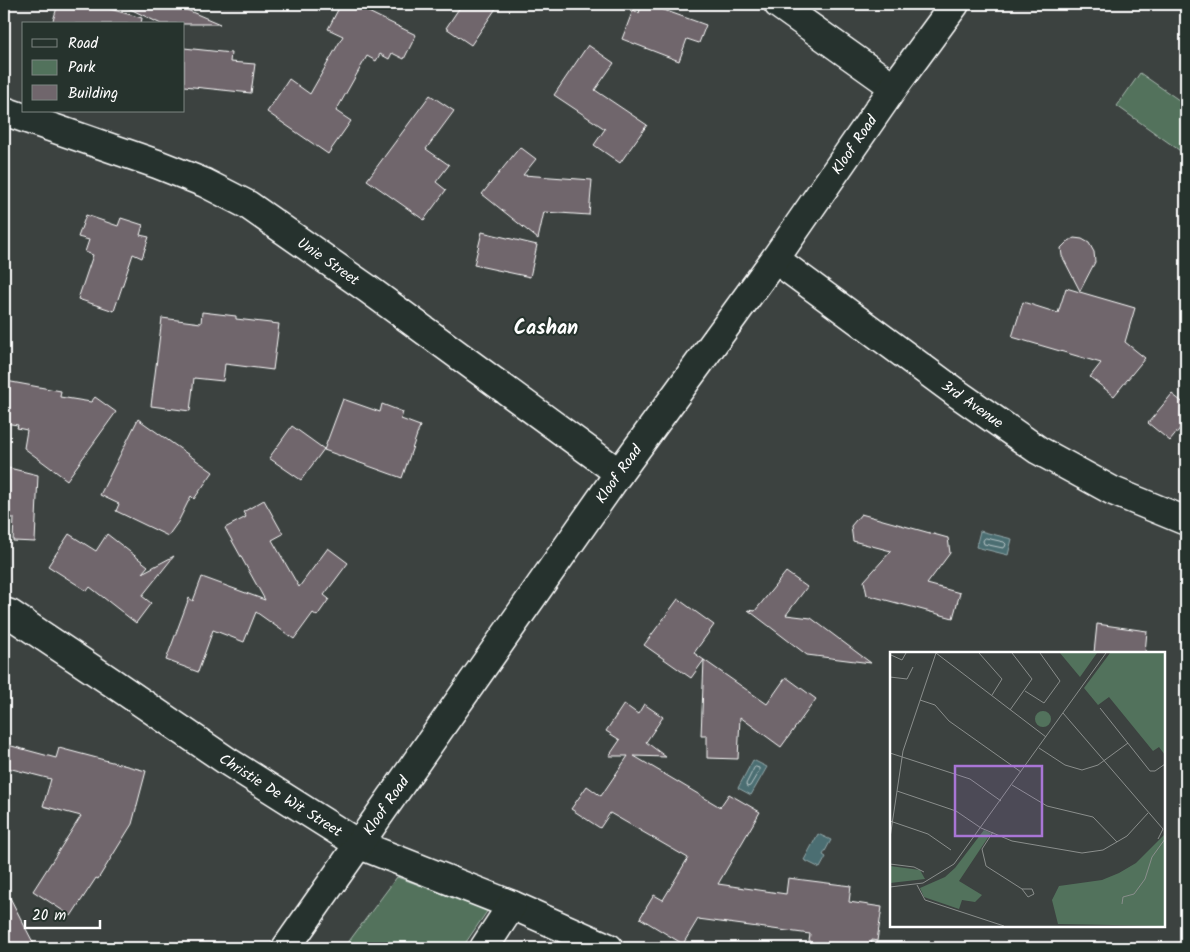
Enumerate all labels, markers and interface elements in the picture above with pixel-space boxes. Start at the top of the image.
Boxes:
legend [22,22,185,112]
text: Road [68,32,99,56]
text: Park [68,56,96,80]
text: Building [68,82,118,106]
street label: Kloof Road [826,110,884,180]
street label: Unie Street [292,232,364,293]
district label: Cashan [514,313,578,345]
street label: 3rd Avenue [936,375,1008,435]
street label: Kloof Road [590,440,649,509]
inset map [890,652,1165,927]
street label: Christie De Wit Street [214,748,347,844]
street label: Kloof Road [357,771,416,841]
scale bar [25,897,100,929]
text: 20 m [32,904,66,928]

